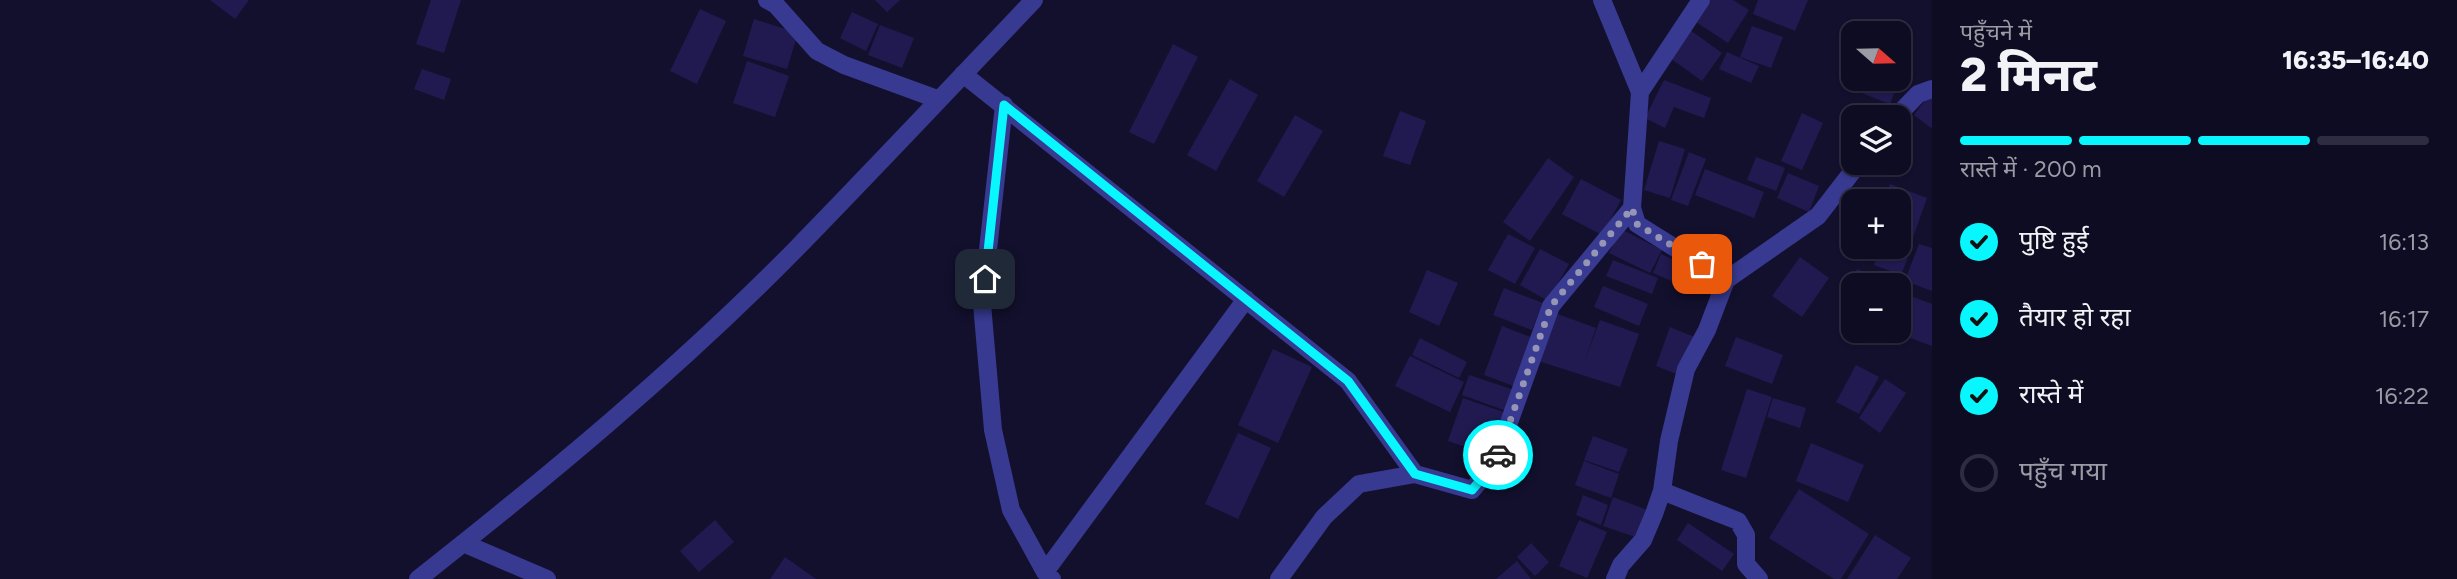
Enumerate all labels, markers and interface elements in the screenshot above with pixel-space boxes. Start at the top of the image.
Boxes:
text: पहुँचने में [1960,18,2032,46]
north arrow [1841,21,1911,91]
map controls [1841,21,1911,343]
text: 16:35–16:40 [2282,44,2429,76]
text: 2 मिनट [1960,47,2097,103]
button: layers [1841,105,1911,175]
text: रास्ते में · 200 m [1960,155,2102,183]
button: + [1841,189,1911,259]
icon: check [1960,223,1998,261]
text: पुष्टि हुई [2019,224,2089,256]
text: 16:13 [2379,228,2429,256]
pin [1672,234,1732,294]
icon: bag [1683,245,1721,283]
pin [955,249,1015,309]
icon: home [966,260,1004,298]
button: − [1841,273,1911,343]
icon: check [1960,300,1998,338]
text: तैयार हो रहा [2019,301,2131,333]
text: 16:17 [2379,305,2429,333]
icon: check [1960,377,1998,415]
text: रास्ते में [2019,378,2083,410]
text: 16:22 [2375,382,2429,410]
courier [1463,420,1533,490]
icon: car [1479,436,1517,474]
text: पहुँच गया [2019,455,2107,487]

